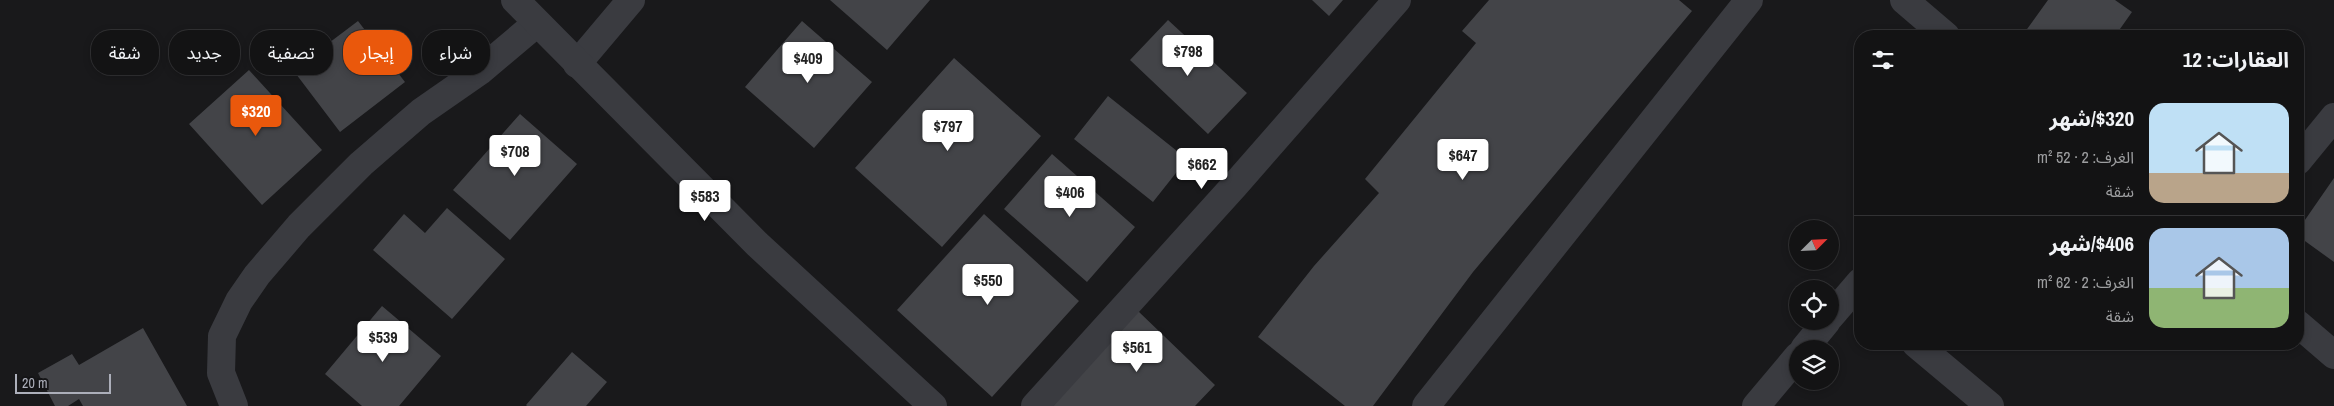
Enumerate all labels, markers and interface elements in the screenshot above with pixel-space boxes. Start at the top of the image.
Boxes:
chip: شقة [91,30,159,75]
chip: جديد [169,30,240,75]
chip: تصفية [250,30,333,75]
chip: إيجار [343,30,412,75]
chip: شراء [422,30,490,75]
pin: $798 [1158,34,1218,77]
text: $798 [1173,40,1203,62]
pin: $409 [778,42,838,84]
text: العقارات: 12 [2183,45,2289,74]
icon: filters [1869,46,1897,74]
text: $409 [793,47,823,69]
pin: $320 [226,94,286,137]
text: $320 [241,100,271,122]
text: $320/شهر [2050,104,2134,133]
pin: $797 [918,110,978,152]
text: $797 [933,115,963,137]
icon: home [2189,123,2249,183]
pin: $708 [485,134,545,177]
pin: $647 [1433,138,1493,181]
text: $708 [500,140,530,162]
text: $647 [1448,144,1478,166]
text: الغرف: 2 · 52 m² [2037,146,2134,168]
pin: $662 [1172,148,1232,190]
text: $662 [1187,153,1217,175]
pin: $406 [1040,176,1100,218]
pin: $583 [675,180,735,222]
text: شقة [2106,180,2134,202]
text: $406 [1055,181,1085,203]
text: $583 [690,185,720,207]
north arrow [1789,220,1839,270]
map controls [1789,220,1839,390]
text: $406/شهر [2050,229,2134,258]
icon: home [2189,248,2249,308]
pin: $550 [958,264,1018,306]
text: $550 [973,269,1003,291]
text: الغرف: 2 · 62 m² [2037,271,2134,293]
button: locate [1789,280,1839,330]
text: شقة [2106,305,2134,327]
pin: $539 [353,320,413,363]
text: $539 [368,326,398,348]
pin: $561 [1107,330,1167,373]
text: $561 [1122,336,1152,358]
button: layers [1789,340,1839,390]
scale bar [15,371,111,394]
text: 20 m [22,374,48,392]

